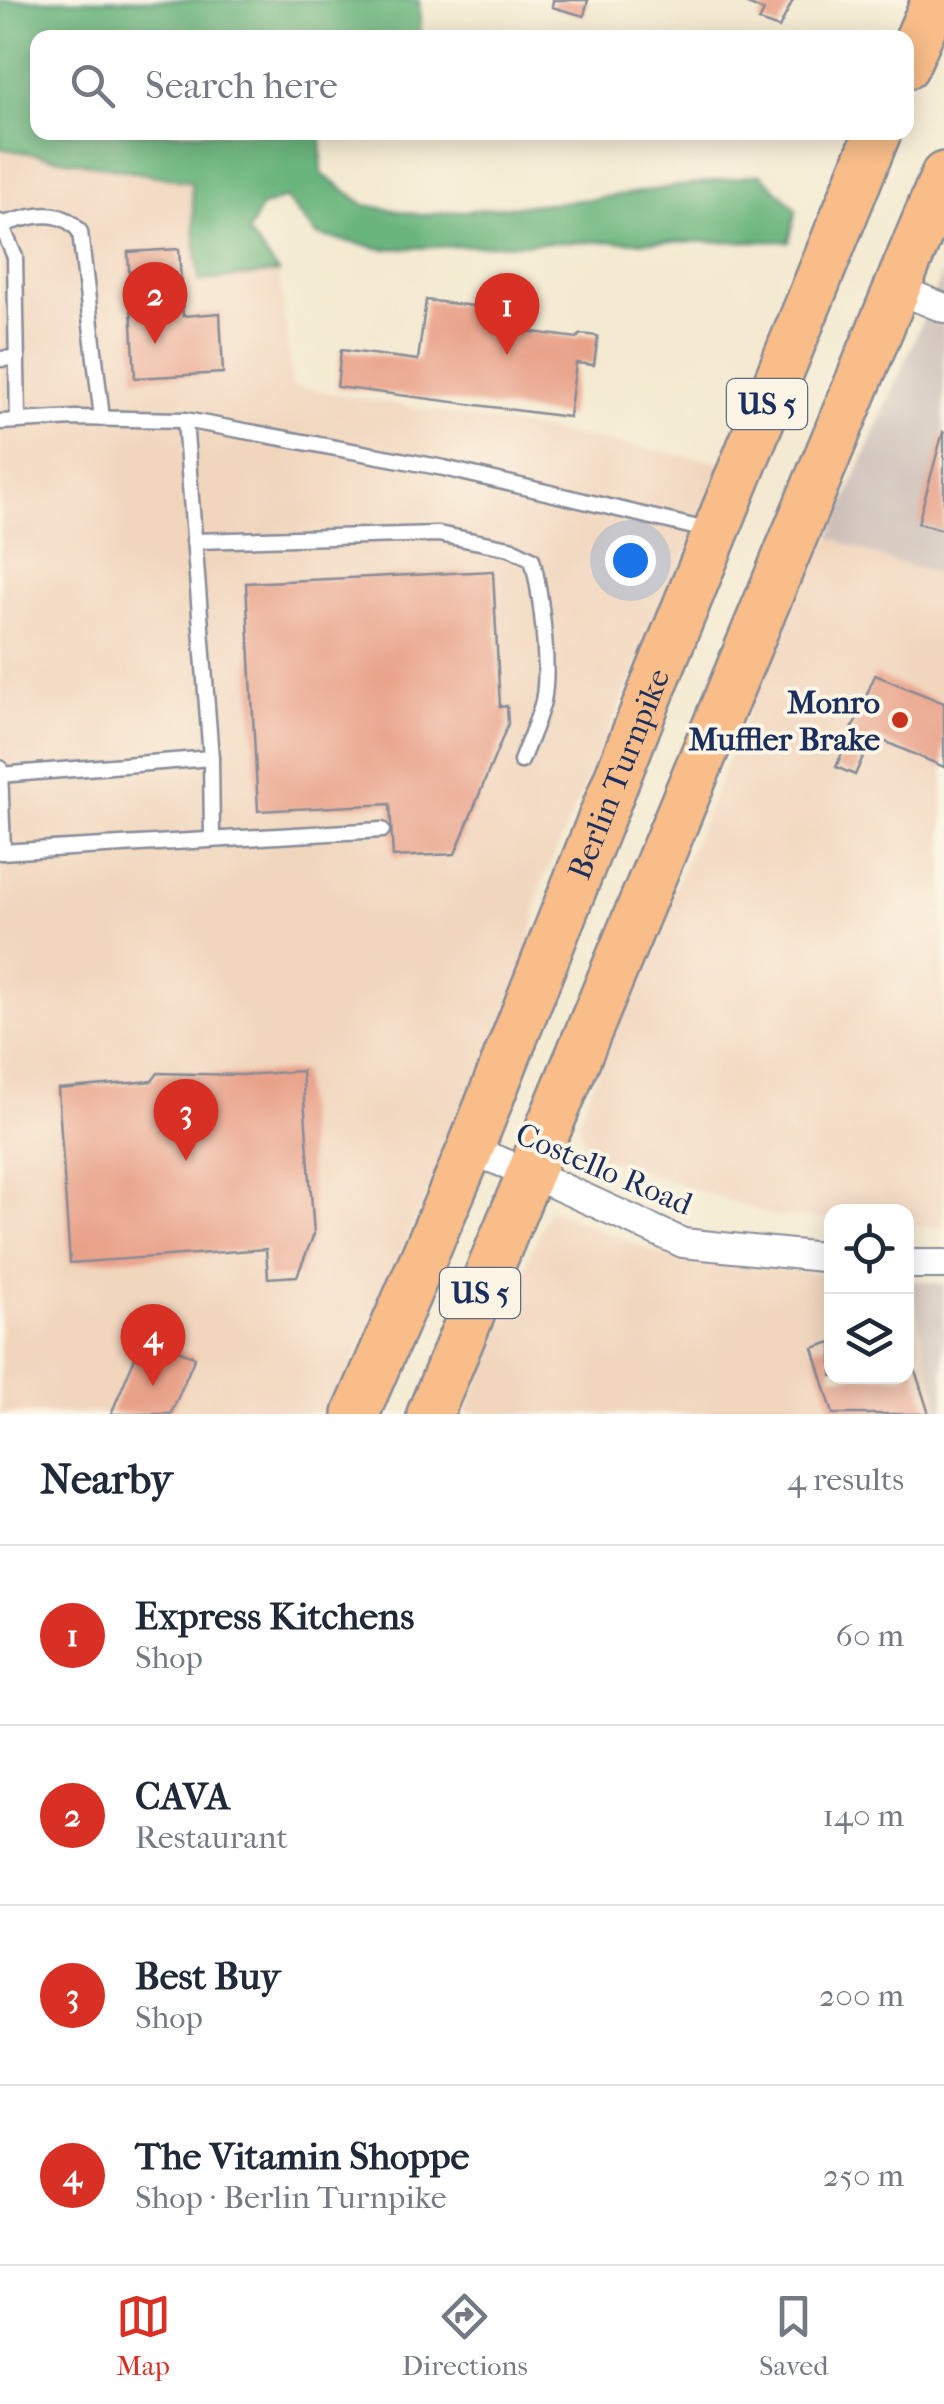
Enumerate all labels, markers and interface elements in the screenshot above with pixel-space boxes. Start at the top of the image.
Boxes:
search box [30,30,914,140]
icon: search [65,58,120,113]
text: Search here [145,63,338,108]
pin: 2 [122,262,188,344]
pin: 1 [474,272,540,355]
road number: US 5 [727,379,807,429]
your location [605,535,656,586]
street label: Berlin Turnpike [560,663,677,885]
place label: Monro Muffler Brake [688,684,880,758]
marker: Monro Muffler Brake [889,709,911,731]
pin: 3 [154,1078,218,1161]
street label: Costello Road [510,1115,699,1223]
map controls [824,1204,914,1384]
button: locate [824,1204,914,1294]
road number: US 5 [440,1268,520,1318]
button: layers [824,1294,914,1384]
pin: 4 [120,1304,186,1386]
text: Nearby [40,1455,172,1504]
text: 4 results [787,1461,904,1498]
text: Express Kitchens [135,1594,414,1639]
text: 1 [67,1617,78,1654]
text: 60 m [836,1617,904,1654]
text: Shop [135,1639,203,1676]
text: CAVA [135,1774,230,1819]
text: 2 [64,1797,81,1834]
text: 140 m [823,1797,904,1834]
text: Restaurant [135,1819,288,1856]
text: Best Buy [135,1954,280,1999]
text: 3 [66,1977,79,2014]
text: 200 m [819,1977,904,2014]
text: Shop [135,1999,203,2036]
text: The Vitamin Shoppe [135,2134,469,2179]
text: 4 [63,2157,82,2194]
text: 250 m [823,2157,904,2194]
text: Shop · Berlin Turnpike [135,2179,447,2216]
tab: Map [116,2289,171,2382]
tab: Directions [402,2289,528,2382]
tab: Saved [759,2289,828,2382]

